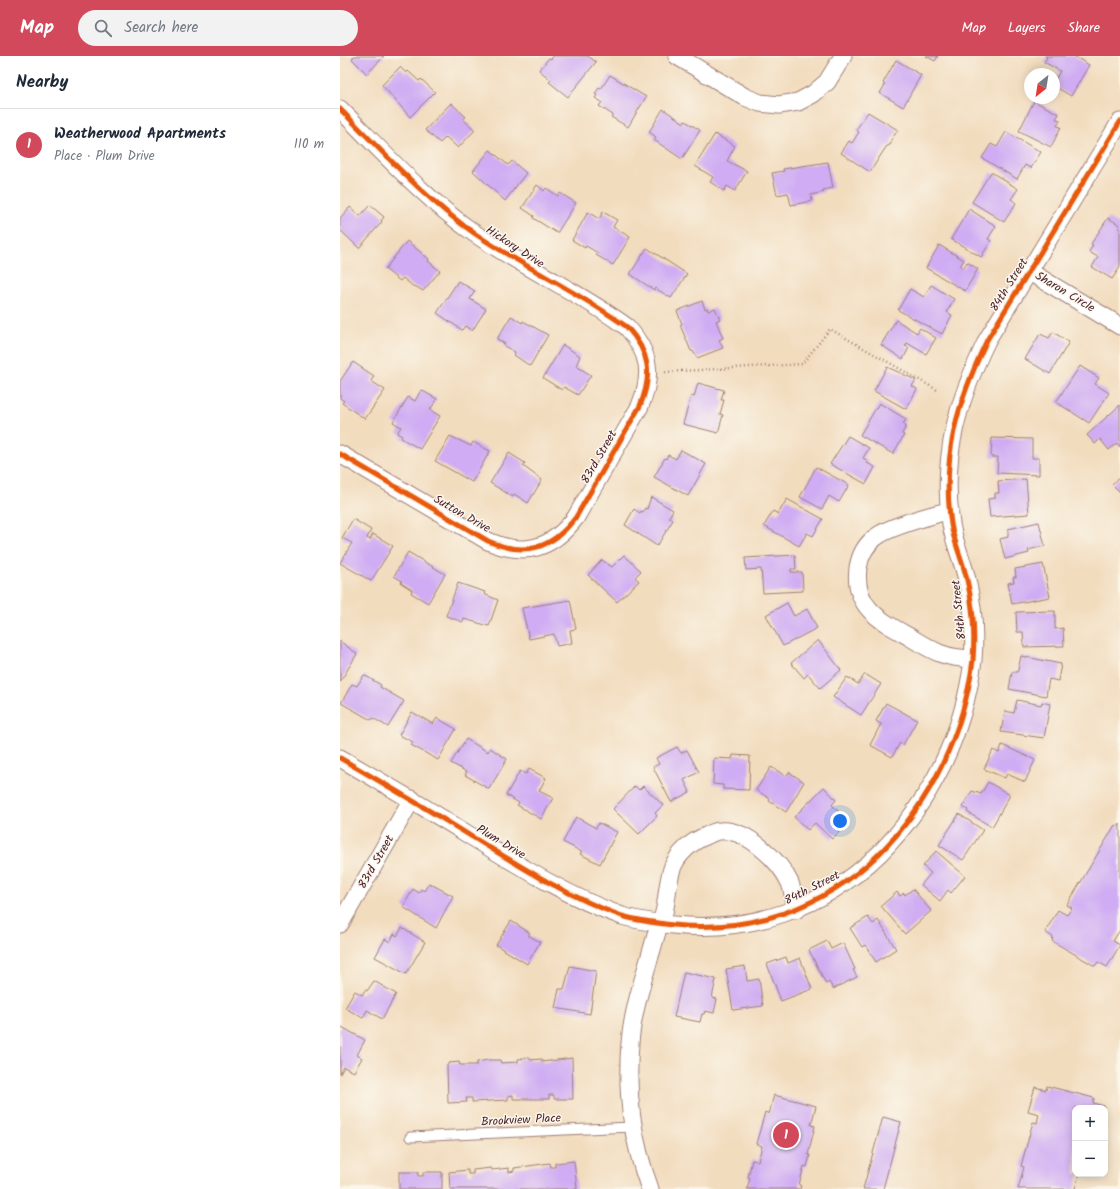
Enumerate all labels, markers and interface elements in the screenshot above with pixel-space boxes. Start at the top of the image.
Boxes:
search box [78,10,358,46]
text: Map [20,13,54,43]
text: Search here [124,16,198,40]
icon: search [92,17,114,39]
text: Map [962,17,986,39]
text: Layers [1008,17,1046,39]
text: Share [1068,17,1100,39]
north arrow [1024,68,1060,104]
text: Nearby [16,69,68,96]
text: Weatherwood Apartments [54,122,226,146]
text: 1 [27,134,31,155]
text: 110 m [294,134,324,155]
text: Place · Plum Drive [54,146,155,167]
street label: Hickory Drive [482,221,549,273]
street label: 84th Street [985,254,1033,316]
street label: Sharon Circle [1031,267,1099,318]
street label: 83rd Street [576,426,622,487]
street label: Sutton Drive [430,490,495,538]
street label: 84th Street [946,579,972,641]
your location [830,811,850,831]
street label: Plum Drive [473,820,530,865]
street label: 83rd Street [353,831,399,892]
street label: 84th Street [781,866,843,910]
map controls [1072,1105,1108,1177]
button: + [1072,1105,1108,1141]
street label: Brookview Place [480,1108,562,1132]
pin: 1 [773,1120,799,1150]
button: − [1072,1141,1108,1177]

